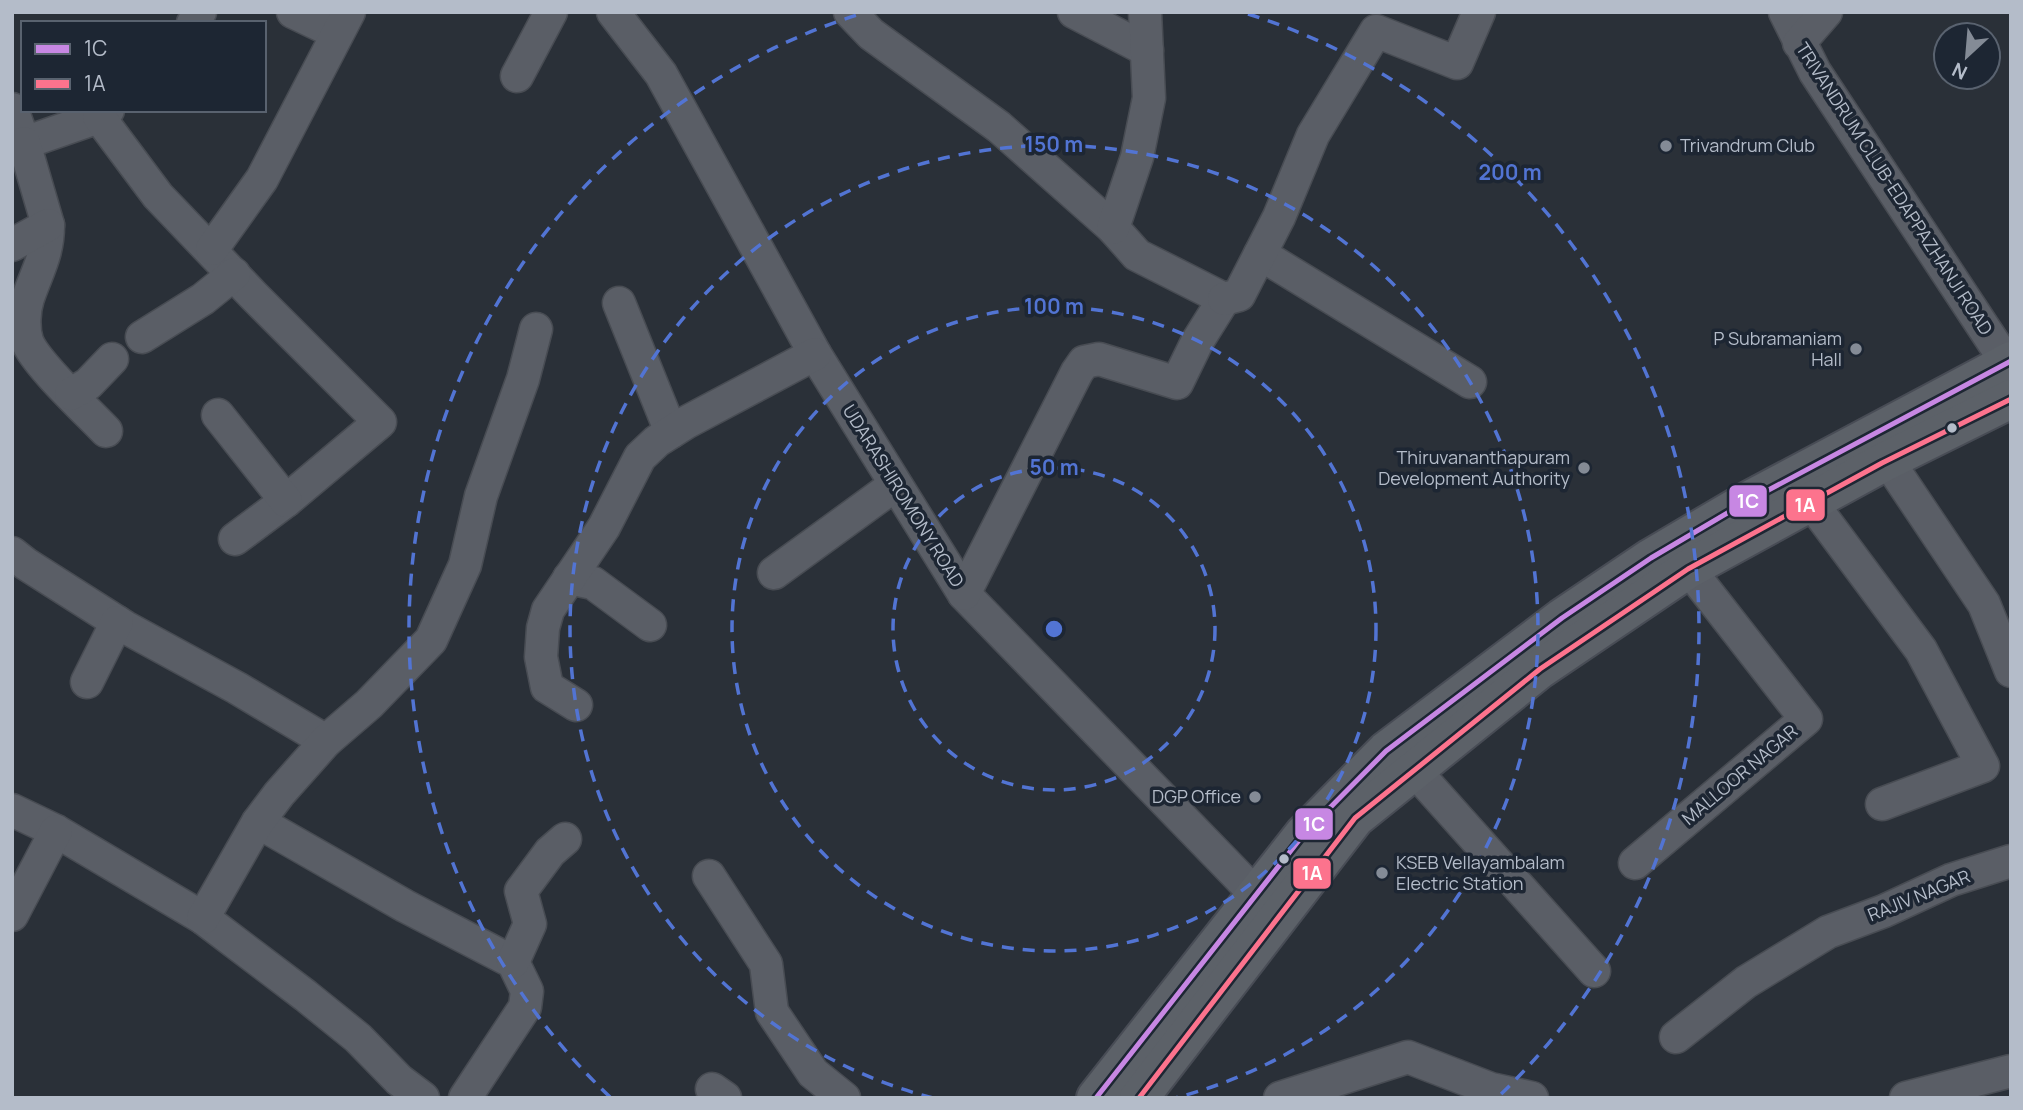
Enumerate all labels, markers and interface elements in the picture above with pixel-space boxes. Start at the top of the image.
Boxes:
legend [21,21,266,112]
north arrow [1932,21,2002,91]
text: 1C [84,34,107,62]
street label: TRIVANDRUM CLUB-EDAPPAZHANJI ROAD [1791,39,1997,339]
text: 1A [84,69,106,97]
text: 150 m [1025,130,1083,158]
place label: Trivandrum Club [1680,133,1815,157]
marker: Trivandrum Club [1658,138,1674,154]
text: 200 m [1478,158,1542,186]
text: 100 m [1024,292,1084,320]
place label: P Subramaniam Hall [1714,326,1842,371]
marker: P Subramaniam Hall [1848,341,1864,357]
street label: UDARASHIROMONY ROAD [838,400,970,591]
unlabelled marker [1945,421,1959,435]
place label: Thiruvananthapuram Development Authority [1378,445,1570,490]
text: 50 m [1029,453,1079,481]
marker: Thiruvananthapuram Development Authority [1576,460,1592,476]
line badge: 1C [1728,484,1768,518]
text: 1C [1737,488,1759,514]
line badge: 1A [1785,488,1826,522]
text: 1A [1794,492,1816,518]
centre of rings [1042,617,1066,641]
street label: MALLOOR NAGAR [1676,719,1802,830]
place label: DGP Office [1152,784,1241,808]
marker: DGP Office [1247,789,1263,805]
line badge: 1C [1294,807,1334,841]
text: 1C [1303,811,1325,837]
place label: KSEB Vellayambalam Electric Station [1396,850,1565,895]
unlabelled marker [1277,852,1291,866]
line badge: 1A [1292,857,1332,890]
text: 1A [1301,860,1323,886]
street label: RAJIV NAGAR [1864,864,1973,926]
marker: KSEB Vellayambalam Electric Station [1374,865,1390,881]

